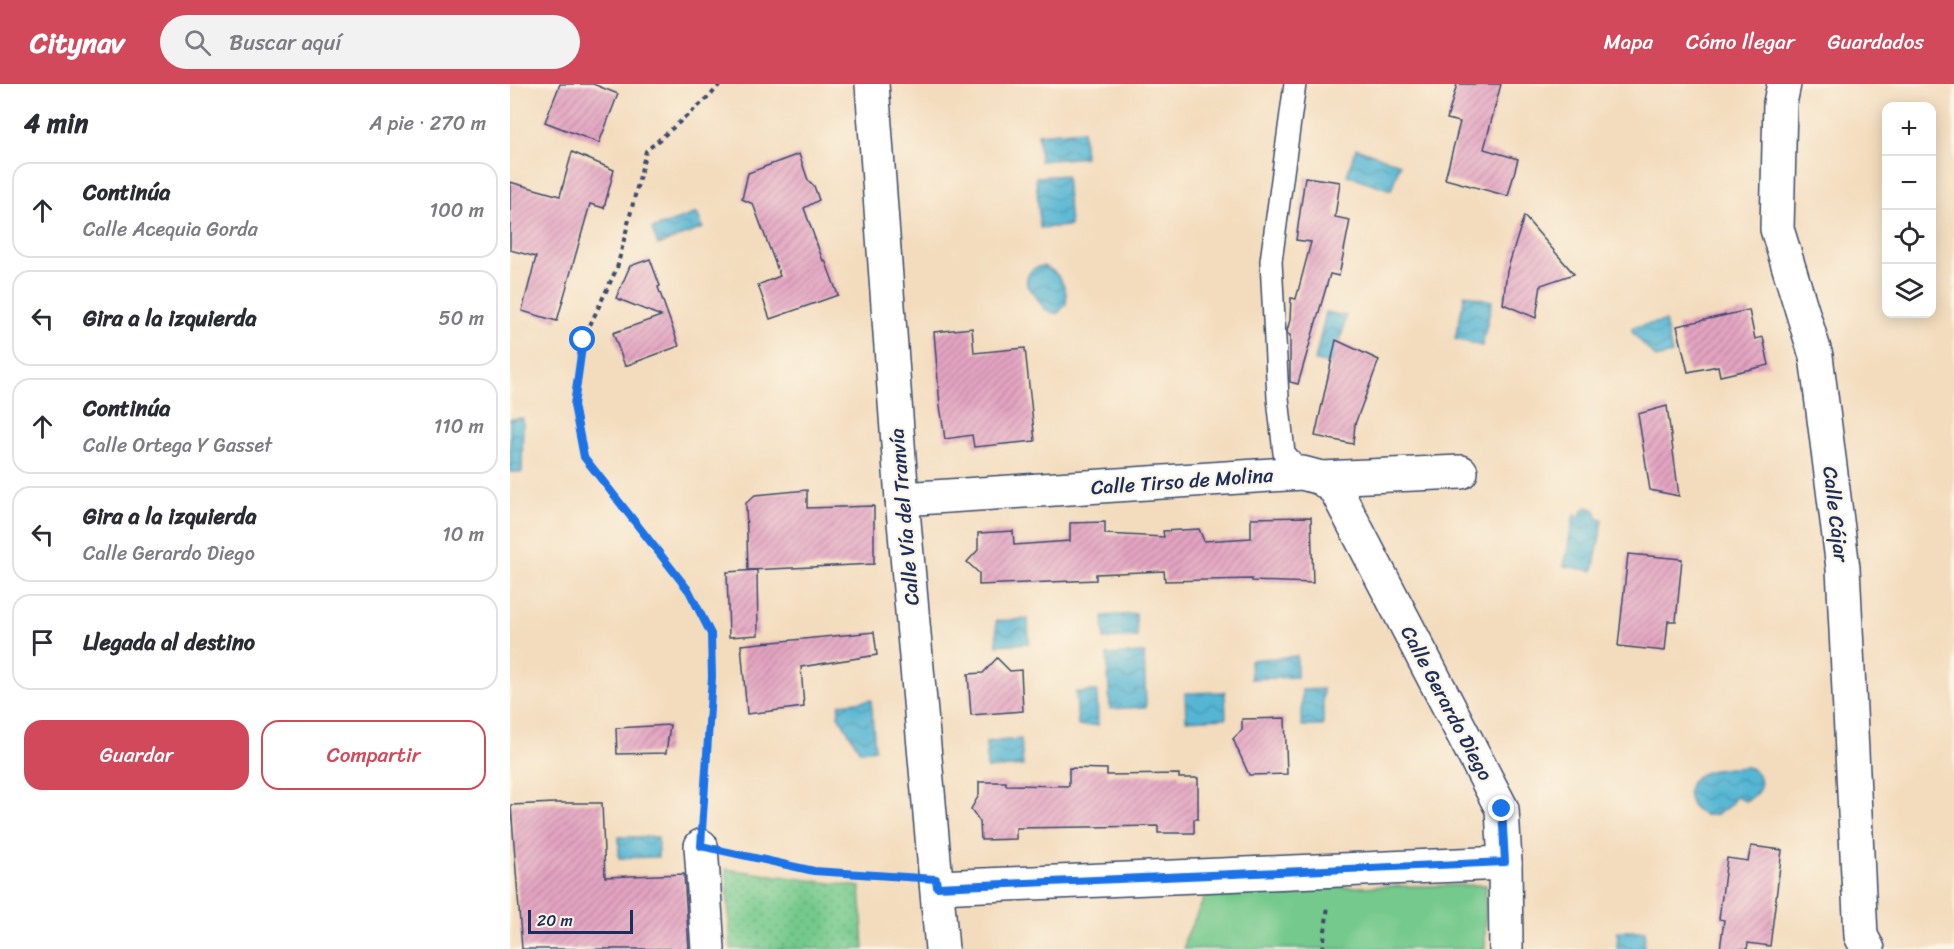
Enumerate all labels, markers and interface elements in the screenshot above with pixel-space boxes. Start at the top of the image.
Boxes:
search box [160,15,580,69]
text: Citynav [30,18,124,67]
text: Buscar aquí [229,23,341,62]
text: Mapa [1604,23,1653,61]
text: Cómo llegar [1686,23,1795,61]
text: Guardados [1828,23,1924,61]
icon: search [181,26,214,59]
text: 4 min [24,100,88,146]
map controls [1882,102,1936,318]
button: + [1882,102,1936,156]
text: A pie · 270 m [369,106,486,141]
button: − [1882,156,1936,210]
text: Continúa [83,173,170,212]
text: 100 m [430,193,484,228]
icon: ahead [26,194,59,227]
button: locate [1882,210,1936,264]
text: Calle Acequia Gorda [83,212,258,247]
button: layers [1882,264,1936,318]
text: Gira a la izquierda [83,299,256,338]
text: 50 m [439,301,484,336]
icon: left [26,302,59,335]
route start [569,326,595,352]
text: Continúa [83,389,170,428]
text: 110 m [434,409,484,444]
icon: ahead [26,410,59,443]
street label: Calle Vía del Tranvía [879,427,930,607]
text: Calle Ortega Y Gasset [83,428,272,463]
street label: Calle Tirso de Molina [1090,458,1275,505]
street label: Calle Cájar [1812,464,1859,566]
text: Gira a la izquierda [83,497,256,536]
text: 10 m [442,517,484,552]
icon: left [26,518,59,551]
text: Calle Gerardo Diego [83,536,255,571]
street label: Calle Gerardo Diego [1391,619,1502,787]
text: Llegada al destino [83,623,255,662]
icon: arrive [26,626,59,659]
button: Guardar [24,720,249,790]
button: Compartir [261,720,486,790]
route end [1488,795,1514,821]
text: 20 m [537,906,573,935]
scale bar [528,907,633,934]

